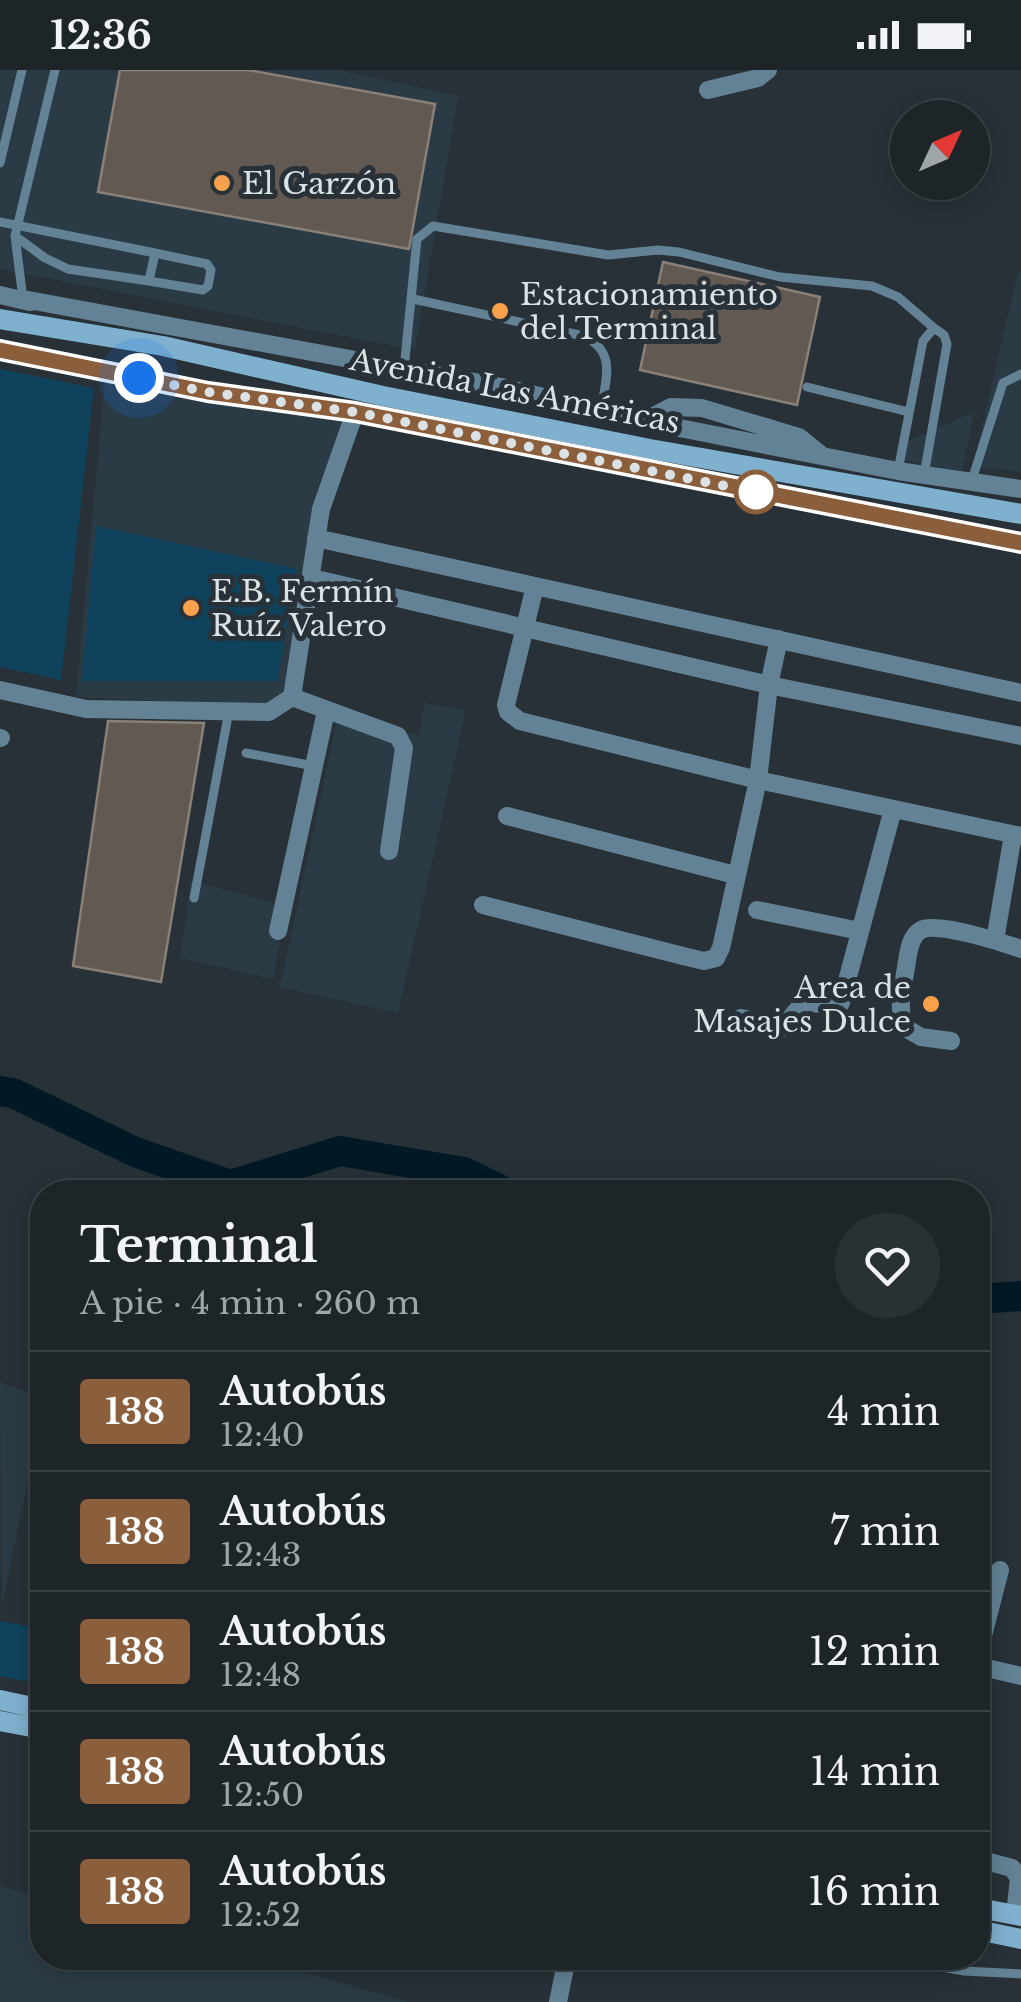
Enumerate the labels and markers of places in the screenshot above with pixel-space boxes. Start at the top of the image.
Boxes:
place label: El Garzón [242,165,396,202]
marker: El Garzón [211,172,233,194]
place label: Estacionamiento del Terminal [520,276,778,347]
marker: Estacionamiento del Terminal [489,300,511,322]
unlabelled marker [735,471,777,513]
place label: E.B. Fermín Ruíz Valero [211,573,394,644]
marker: E.B. Fermín Ruíz Valero [180,597,202,619]
place label: Area de Masajes Dulce [693,969,911,1040]
marker: Area de Masajes Dulce [920,993,942,1015]

